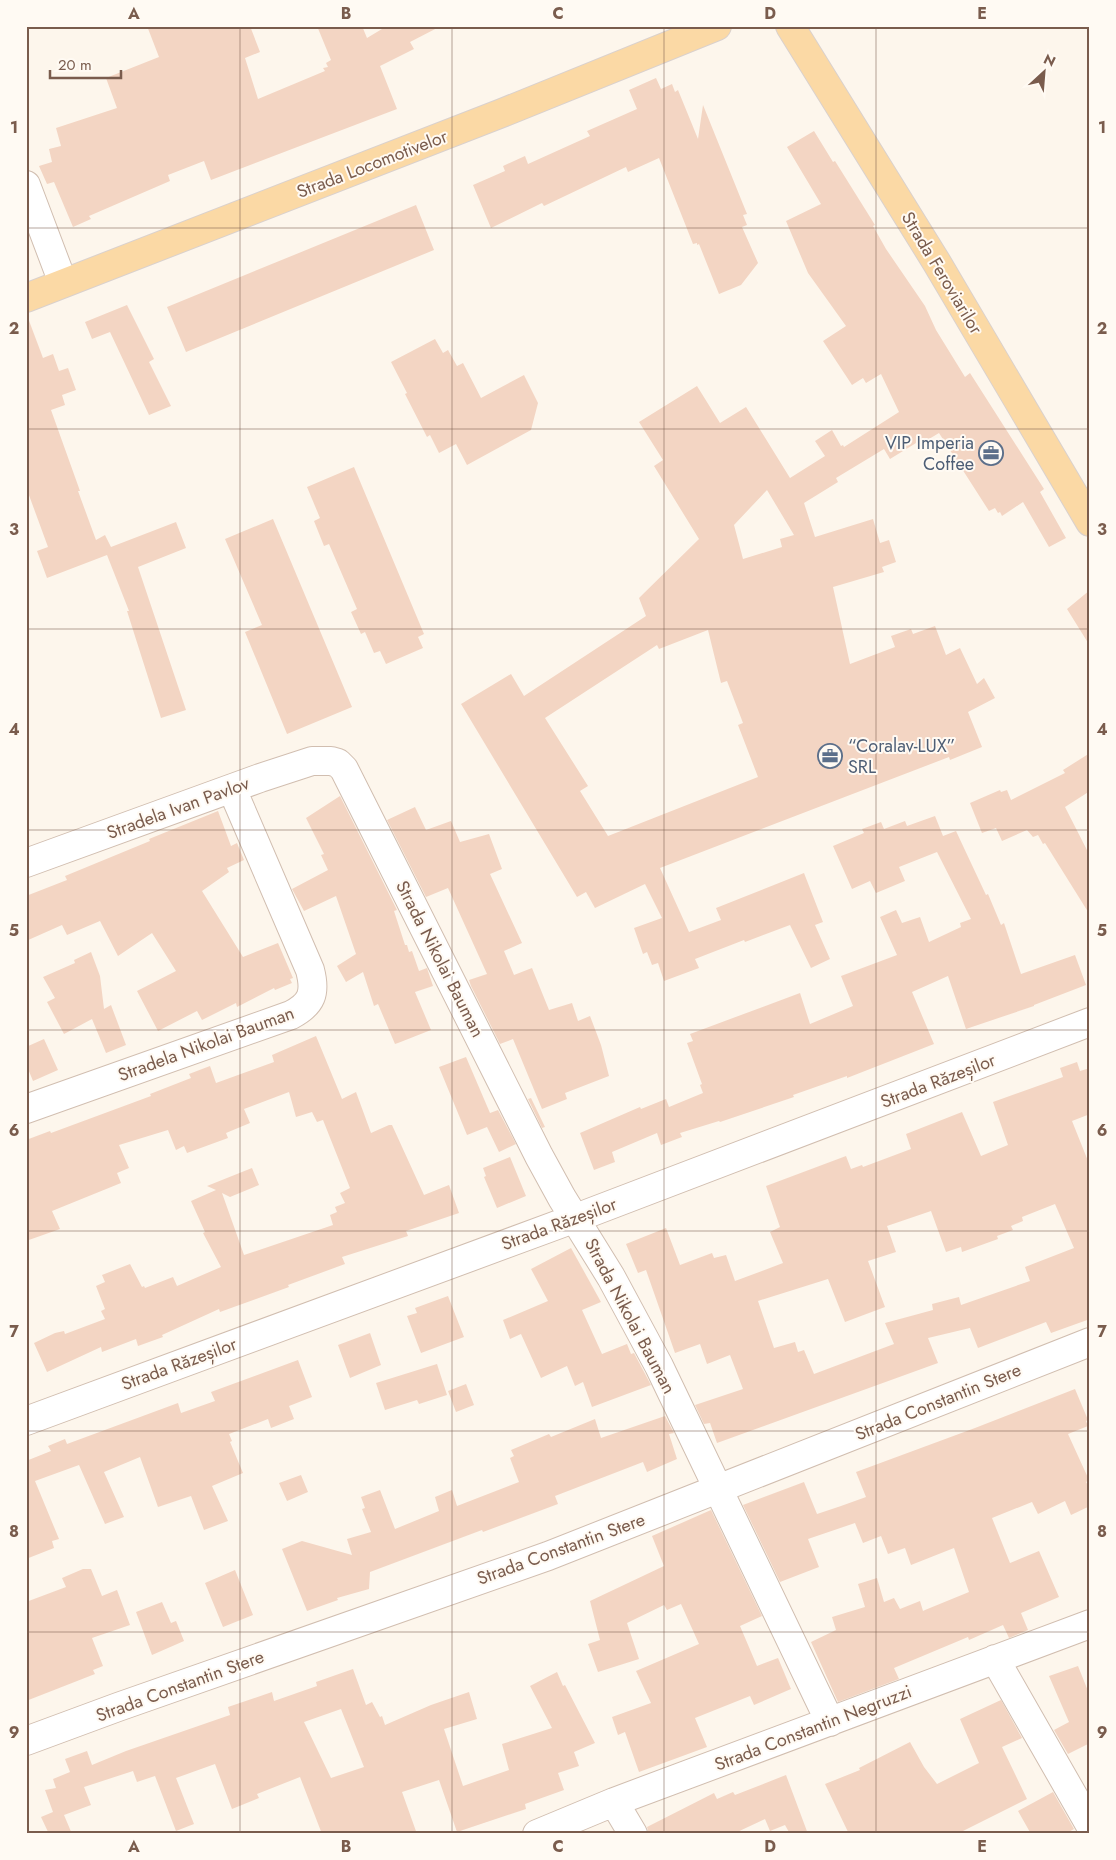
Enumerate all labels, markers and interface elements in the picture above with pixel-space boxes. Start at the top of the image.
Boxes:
text: A [127,2,140,25]
text: B [341,2,351,25]
text: C [552,2,564,25]
text: D [764,2,776,25]
text: E [977,2,987,25]
scale bar [50,48,121,80]
north arrow [1018,48,1068,98]
text: N [1040,49,1059,72]
text: 20 m [58,54,92,76]
text: 1 [10,116,18,139]
text: 1 [1098,116,1106,139]
street label: Strada Locomotivelor [293,123,452,205]
street label: Strada Feroviarilor [895,207,989,340]
text: 2 [9,317,19,340]
text: 2 [1097,317,1107,340]
place label: VIP Imperia Coffee [885,430,974,477]
office icon: VIP Imperia Coffee [978,440,1004,466]
text: 3 [9,518,19,541]
text: 3 [1097,518,1107,541]
text: 4 [8,718,20,741]
text: 4 [1096,718,1108,741]
place label: “Coralav-LUX” SRL [848,733,955,780]
office icon: “Coralav-LUX” SRL [817,743,843,769]
street label: Stradela Ivan Pavlov [103,770,253,846]
street label: Strada Nikolai Bauman [389,876,491,1042]
text: 5 [9,919,19,942]
text: 5 [1097,919,1107,942]
street label: Stradela Nikolai Bauman [114,1000,298,1088]
street label: Strada Răzeșilor [877,1047,1000,1115]
text: 6 [9,1119,19,1142]
text: 6 [1097,1119,1107,1142]
street label: Strada Răzeșilor [497,1191,621,1257]
street label: Strada Nikolai Bauman [578,1234,682,1398]
text: 7 [9,1320,19,1343]
text: 7 [1097,1320,1107,1343]
street label: Strada Răzeșilor [117,1331,241,1397]
street label: Strada Constantin Stere [851,1357,1025,1447]
street label: Strada Constantin Stere [473,1506,649,1592]
text: 8 [9,1520,19,1543]
text: 8 [1097,1520,1107,1543]
street label: Strada Constantin Stere [92,1643,268,1729]
street label: Strada Constantin Negruzzi [711,1678,915,1778]
text: 9 [9,1721,19,1744]
text: 9 [1097,1721,1107,1744]
text: A [127,1835,140,1858]
text: B [341,1835,351,1858]
text: C [552,1835,564,1858]
text: D [764,1835,776,1858]
text: E [977,1835,987,1858]

